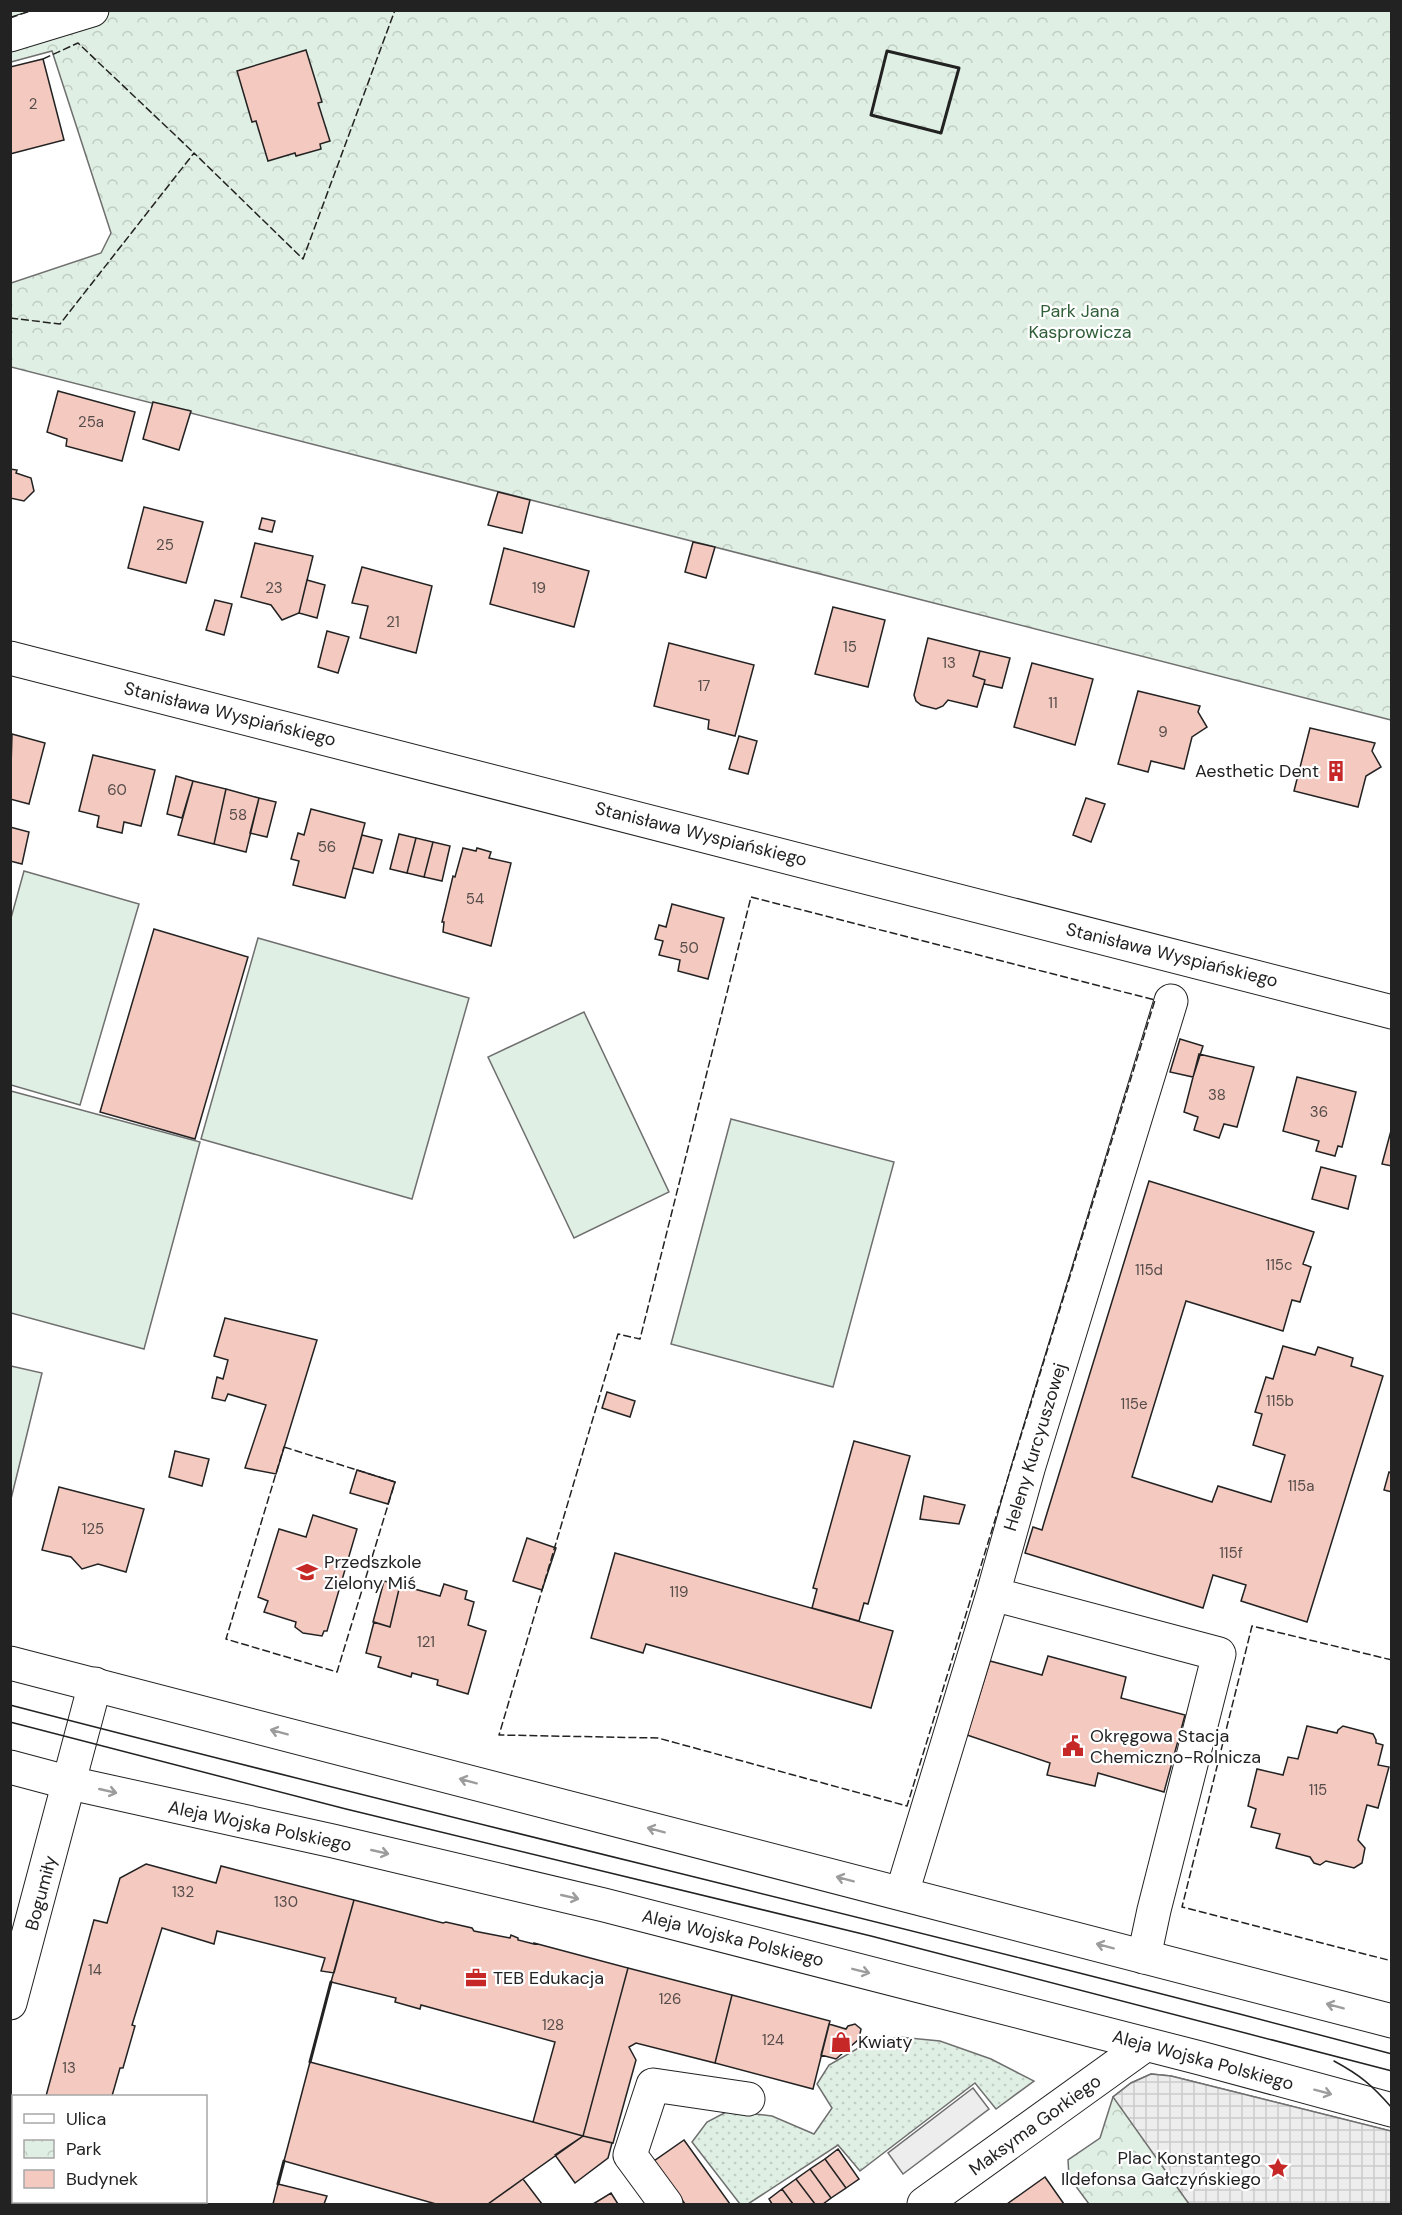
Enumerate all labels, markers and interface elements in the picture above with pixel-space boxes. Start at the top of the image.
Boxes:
house number: 2 [29,94,37,114]
park label: Park Jana Kasprowicza [1028,299,1132,344]
house number: 25a [78,412,104,432]
house number: 25 [156,535,174,555]
house number: 23 [265,578,283,598]
house number: 19 [532,578,546,598]
house number: 21 [386,612,400,632]
house number: 15 [843,637,857,657]
house number: 13 [942,653,956,673]
street label: Stanisława Wyspiańskiego [121,676,339,752]
house number: 17 [698,676,710,696]
house number: 11 [1048,693,1058,713]
house number: 9 [1158,722,1168,742]
place label: Aesthetic Dent [1195,759,1319,783]
building icon: Aesthetic Dent [1324,759,1348,783]
house number: 60 [107,780,127,800]
street label: Stanisława Wyspiańskiego [592,796,810,872]
house number: 58 [229,805,247,825]
house number: 56 [318,837,336,857]
house number: 54 [466,889,484,909]
street label: Stanisława Wyspiańskiego [1063,917,1281,993]
house number: 50 [679,938,699,958]
house number: 38 [1208,1085,1226,1105]
house number: 36 [1310,1102,1328,1122]
house number: 115c [1265,1255,1293,1275]
house number: 115d [1135,1260,1163,1280]
street label: Heleny Kurcyuszowej [998,1360,1072,1534]
house number: 115b [1266,1391,1294,1411]
house number: 115e [1120,1394,1148,1414]
house number: 115a [1288,1476,1314,1496]
house number: 125 [82,1519,104,1539]
house number: 115f [1219,1543,1243,1563]
place label: Przedszkole Zielony Miś [324,1550,421,1595]
school or university icon: Przedszkole Zielony Miś [295,1560,319,1584]
house number: 119 [670,1582,688,1602]
house number: 121 [417,1632,435,1652]
place label: Okręgowa Stacja Chemiczno-Rolnicza [1090,1724,1261,1769]
one-way arrow [270,1725,289,1737]
public building icon: Okręgowa Stacja Chemiczno-Rolnicza [1061,1734,1085,1758]
one-way arrow [458,1774,477,1786]
house number: 115 [1309,1780,1327,1800]
one-way arrow [98,1786,117,1798]
street label: Aleja Wojska Polskiego [166,1795,354,1857]
one-way arrow [647,1823,666,1835]
one-way arrow [370,1847,389,1859]
street label: Bogumiły [20,1853,62,1933]
one-way arrow [836,1872,855,1884]
house number: 132 [172,1882,194,1902]
house number: 130 [274,1892,298,1912]
one-way arrow [560,1892,579,1903]
street label: Aleja Wojska Polskiego [639,1904,827,1972]
one-way arrow [1096,1940,1115,1952]
house number: 14 [88,1960,102,1980]
one-way arrow [851,1965,870,1977]
office icon: TEB Edukacja [464,1966,488,1990]
place label: TEB Edukacja [493,1966,604,1990]
house number: 126 [659,1989,681,2009]
one-way arrow [1326,2000,1345,2011]
house number: 128 [542,2015,564,2035]
street label: Aleja Wojska Polskiego [1110,2024,1296,2096]
house number: 124 [762,2030,784,2050]
shop icon: Kwiaty [829,2030,853,2054]
place label: Kwiaty [858,2030,913,2054]
house number: 13 [62,2058,76,2078]
street label: Maksyma Gorkiego [964,2069,1106,2181]
one-way arrow [1313,2087,1332,2098]
legend [12,2095,207,2203]
text: Ulica [66,2107,106,2131]
text: Park [66,2137,102,2161]
place label: Plac Konstantego Ildefonsa Gałczyńskiego [1061,2146,1261,2191]
place icon: Plac Konstantego Ildefonsa Gałczyńskiego [1266,2156,1290,2180]
text: Budynek [66,2167,138,2191]

